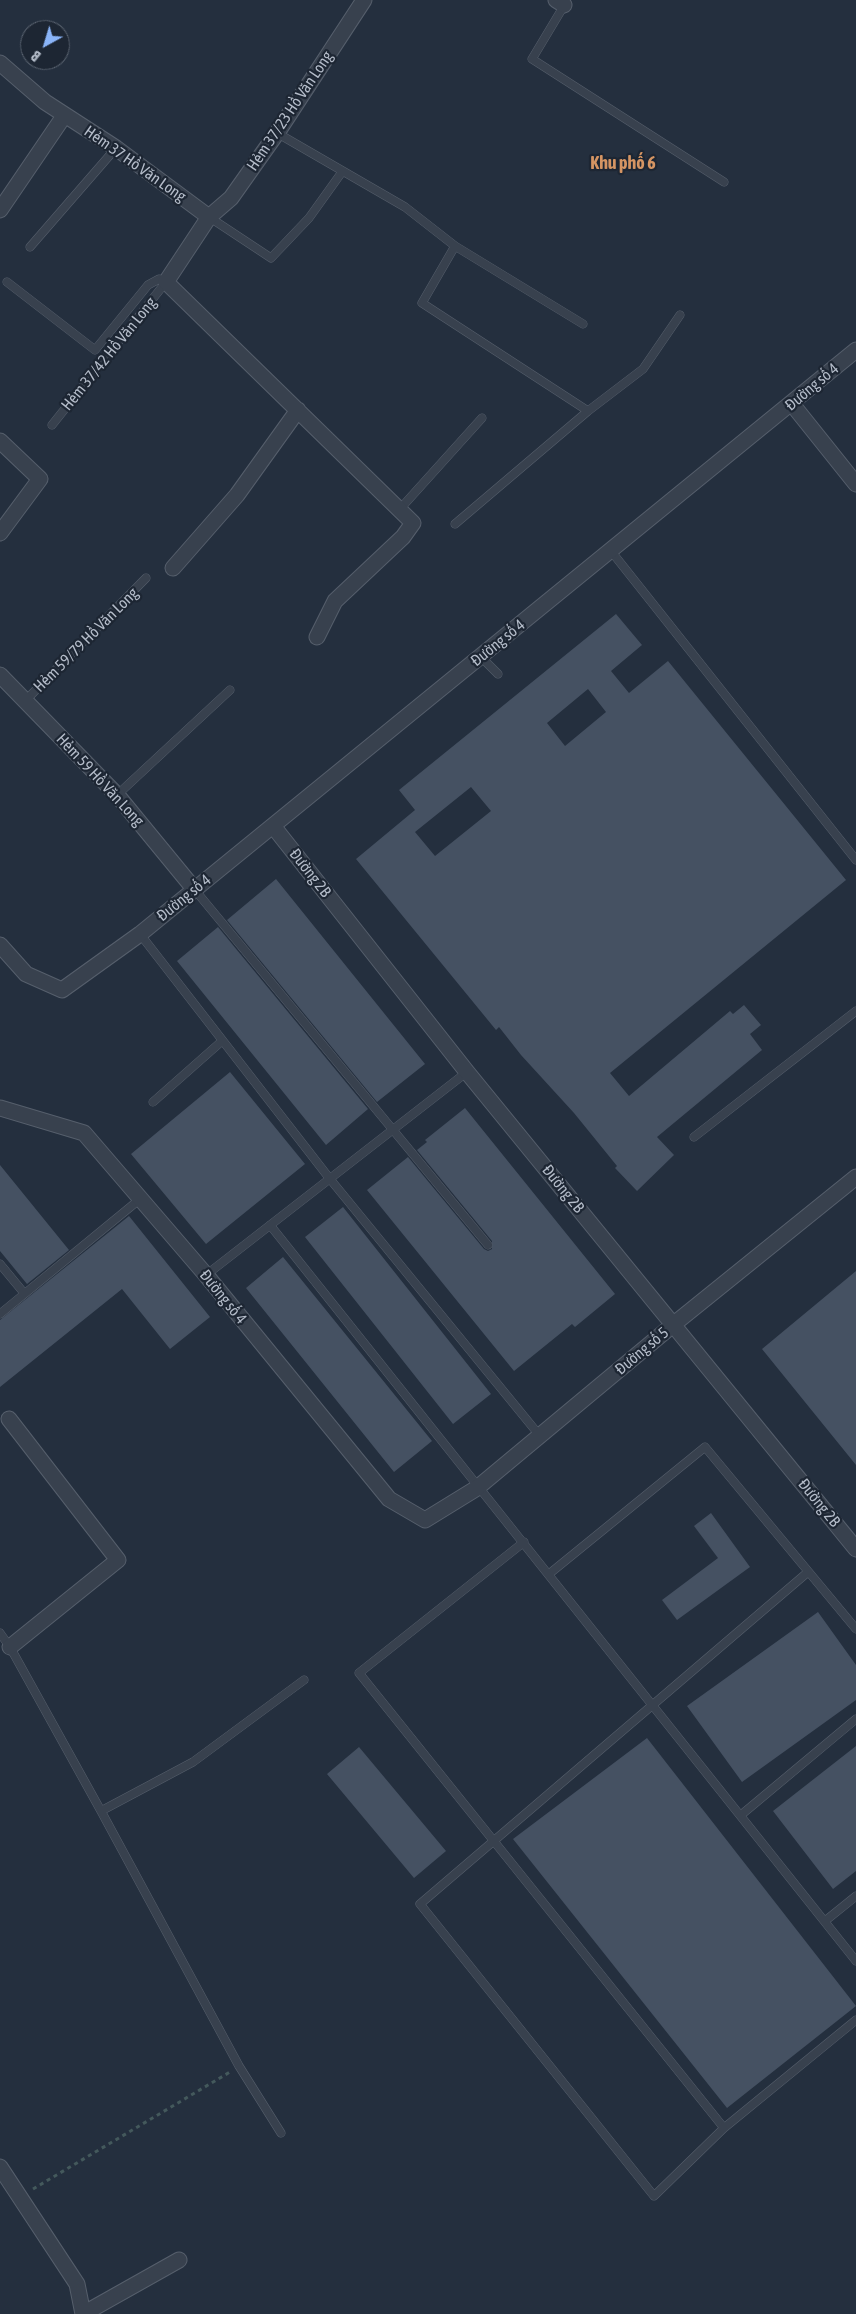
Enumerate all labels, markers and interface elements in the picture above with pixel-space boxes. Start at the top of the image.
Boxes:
north arrow [20,20,70,70]
text: B [29,48,44,64]
street label: Hẻm 37/23 Hồ Văn Long [243,48,337,174]
street label: Hẻm 37 Hồ Văn Long [81,122,189,206]
district label: Khu phố 6 [590,152,656,174]
street label: Hẻm 37/42 Hồ Văn Long [57,294,161,414]
street label: Đường số 4 [781,359,843,415]
street label: Hẻm 59/79 Hồ Văn Long [30,584,142,696]
street label: Đường số 4 [467,615,529,671]
street label: Hẻm 59 Hồ Văn Long [52,730,148,830]
street label: Đường 2B [285,845,335,901]
street label: Đường số 4 [153,870,215,926]
street label: Đường 2B [538,1161,588,1217]
street label: Đường số 4 [195,1266,251,1328]
street label: Đường số 5 [611,1323,673,1379]
street label: Đường 2B [794,1475,844,1531]

